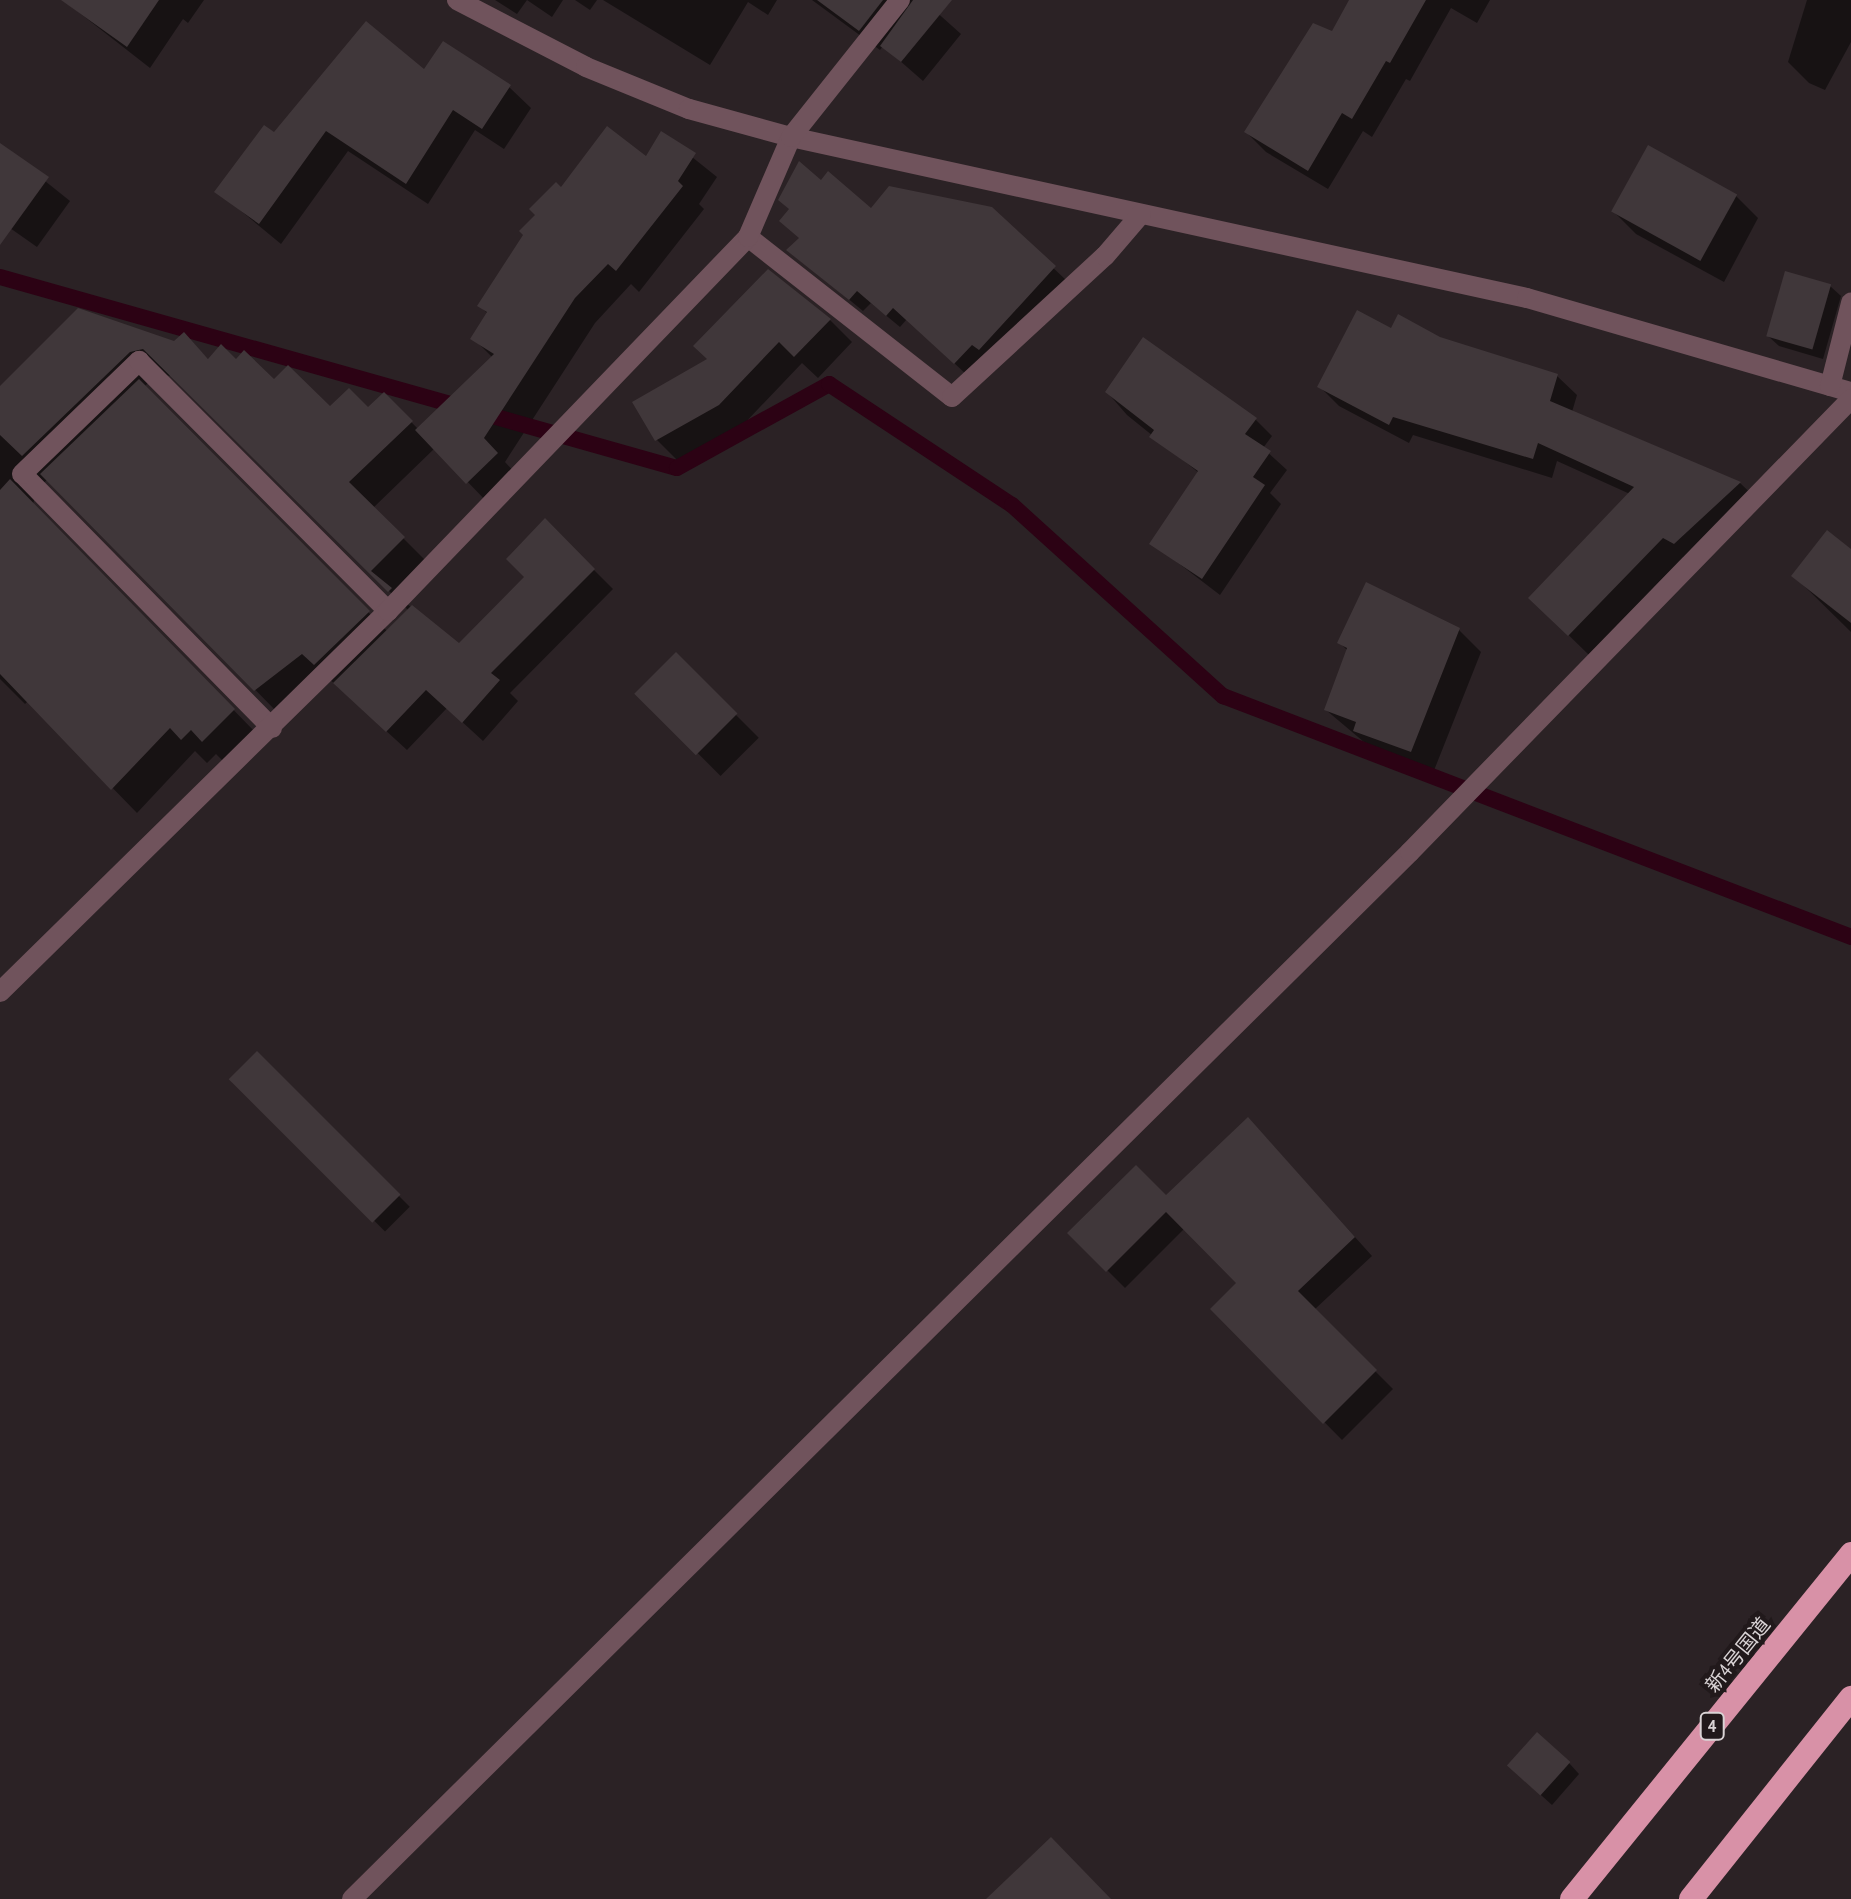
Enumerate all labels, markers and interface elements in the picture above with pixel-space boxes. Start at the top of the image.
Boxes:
street label: 新4号国道 [1701,1613,1775,1697]
road number: 4 [1698,1712,1726,1740]

